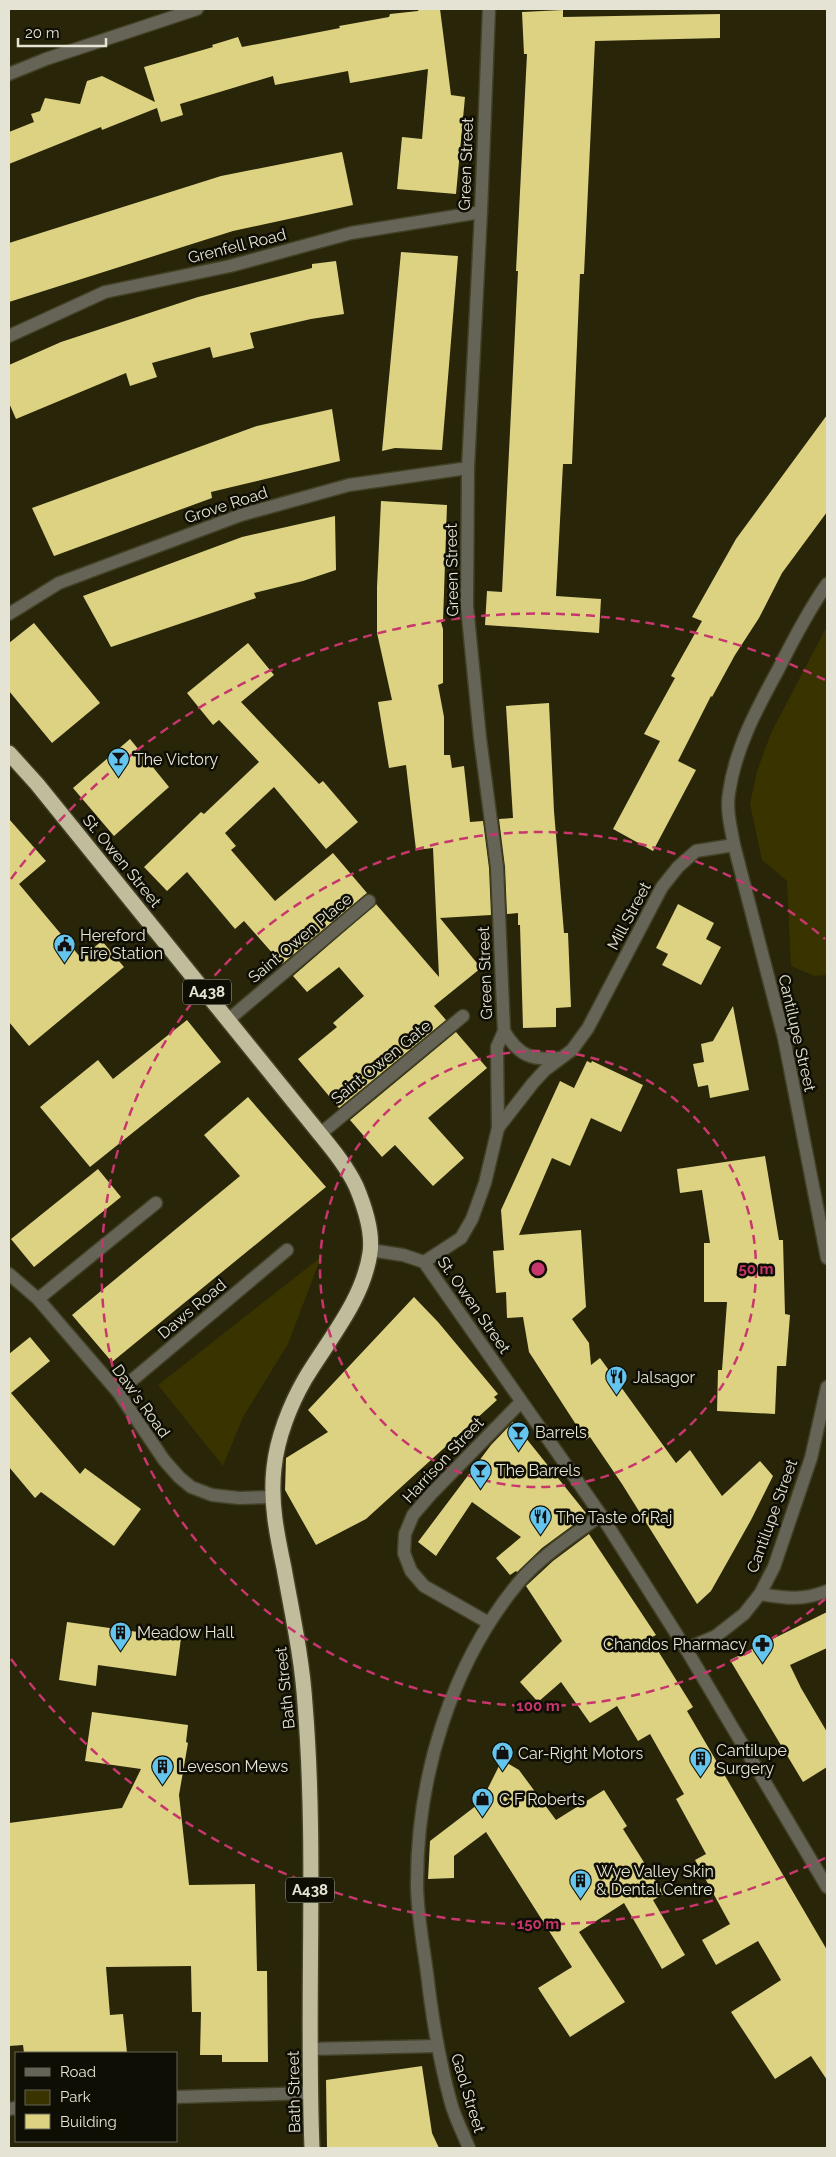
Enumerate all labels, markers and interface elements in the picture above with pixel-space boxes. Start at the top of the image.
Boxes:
scale bar [18,15,105,47]
text: 20 m [25,24,60,42]
street label: Green Street [455,116,477,211]
street label: Grenfell Road [186,225,288,267]
street label: Grove Road [182,483,270,527]
street label: Green Street [442,523,462,617]
bar icon: The Victory [106,747,130,778]
place label: The Victory [134,750,219,769]
street label: St. Owen Street [79,811,166,912]
street label: Mill Street [603,878,655,953]
street label: Saint Owen Place [244,889,356,987]
street label: Green Street [474,925,496,1020]
place label: Hereford Fire Station [80,926,163,963]
public building icon: Hereford Fire Station [52,932,76,963]
street label: Cantilupe Street [774,973,820,1094]
road number: A438 [183,980,231,1004]
street label: Saint Owen Gate [327,1016,435,1108]
street label: St. Owen Street [434,1253,515,1358]
centre of rings [529,1260,547,1278]
text: 50 m [738,1260,774,1278]
street label: Daws Road [154,1275,230,1343]
street label: Daw's Road [108,1361,174,1441]
restaurant icon: Jalsagor [605,1365,629,1396]
place label: Jalsagor [633,1368,695,1387]
street label: Harrison Street [398,1413,488,1507]
bar icon: Barrels [507,1420,531,1451]
place label: Barrels [535,1423,587,1442]
street label: Cantilupe Street [743,1456,802,1575]
bar icon: The Barrels [468,1458,492,1489]
place label: The Barrels [496,1461,581,1480]
restaurant icon: The Taste of Raj [528,1505,552,1536]
place label: The Taste of Raj [556,1508,672,1527]
building icon: Meadow Hall [109,1620,133,1651]
place label: Meadow Hall [137,1623,235,1642]
pharmacy icon: Chandos Pharmacy [751,1632,775,1663]
place label: Chandos Pharmacy [603,1635,747,1654]
street label: Bath Street [271,1645,299,1730]
text: 100 m [516,1697,560,1715]
shop icon: Car-Right Motors [490,1741,514,1772]
place label: Cantilupe Surgery [716,1741,787,1778]
place label: Car-Right Motors [518,1744,644,1763]
building icon: Cantilupe Surgery [688,1747,712,1778]
building icon: Leveson Mews [150,1754,174,1785]
place label: Leveson Mews [178,1757,288,1776]
shop icon: C F Roberts [471,1787,495,1818]
place label: C F Roberts [499,1790,585,1809]
place label: Wye Valley Skin & Dental Centre [596,1862,714,1899]
building icon: Wye Valley Skin & Dental Centre [568,1868,592,1899]
road number: A438 [286,1878,334,1902]
text: 150 m [517,1915,559,1933]
street label: Bath Street [284,2050,304,2133]
street label: Gaol Street [447,2051,489,2136]
legend [15,2052,178,2142]
text: Road [60,2063,96,2081]
text: Park [60,2088,91,2106]
text: Building [60,2113,117,2131]

